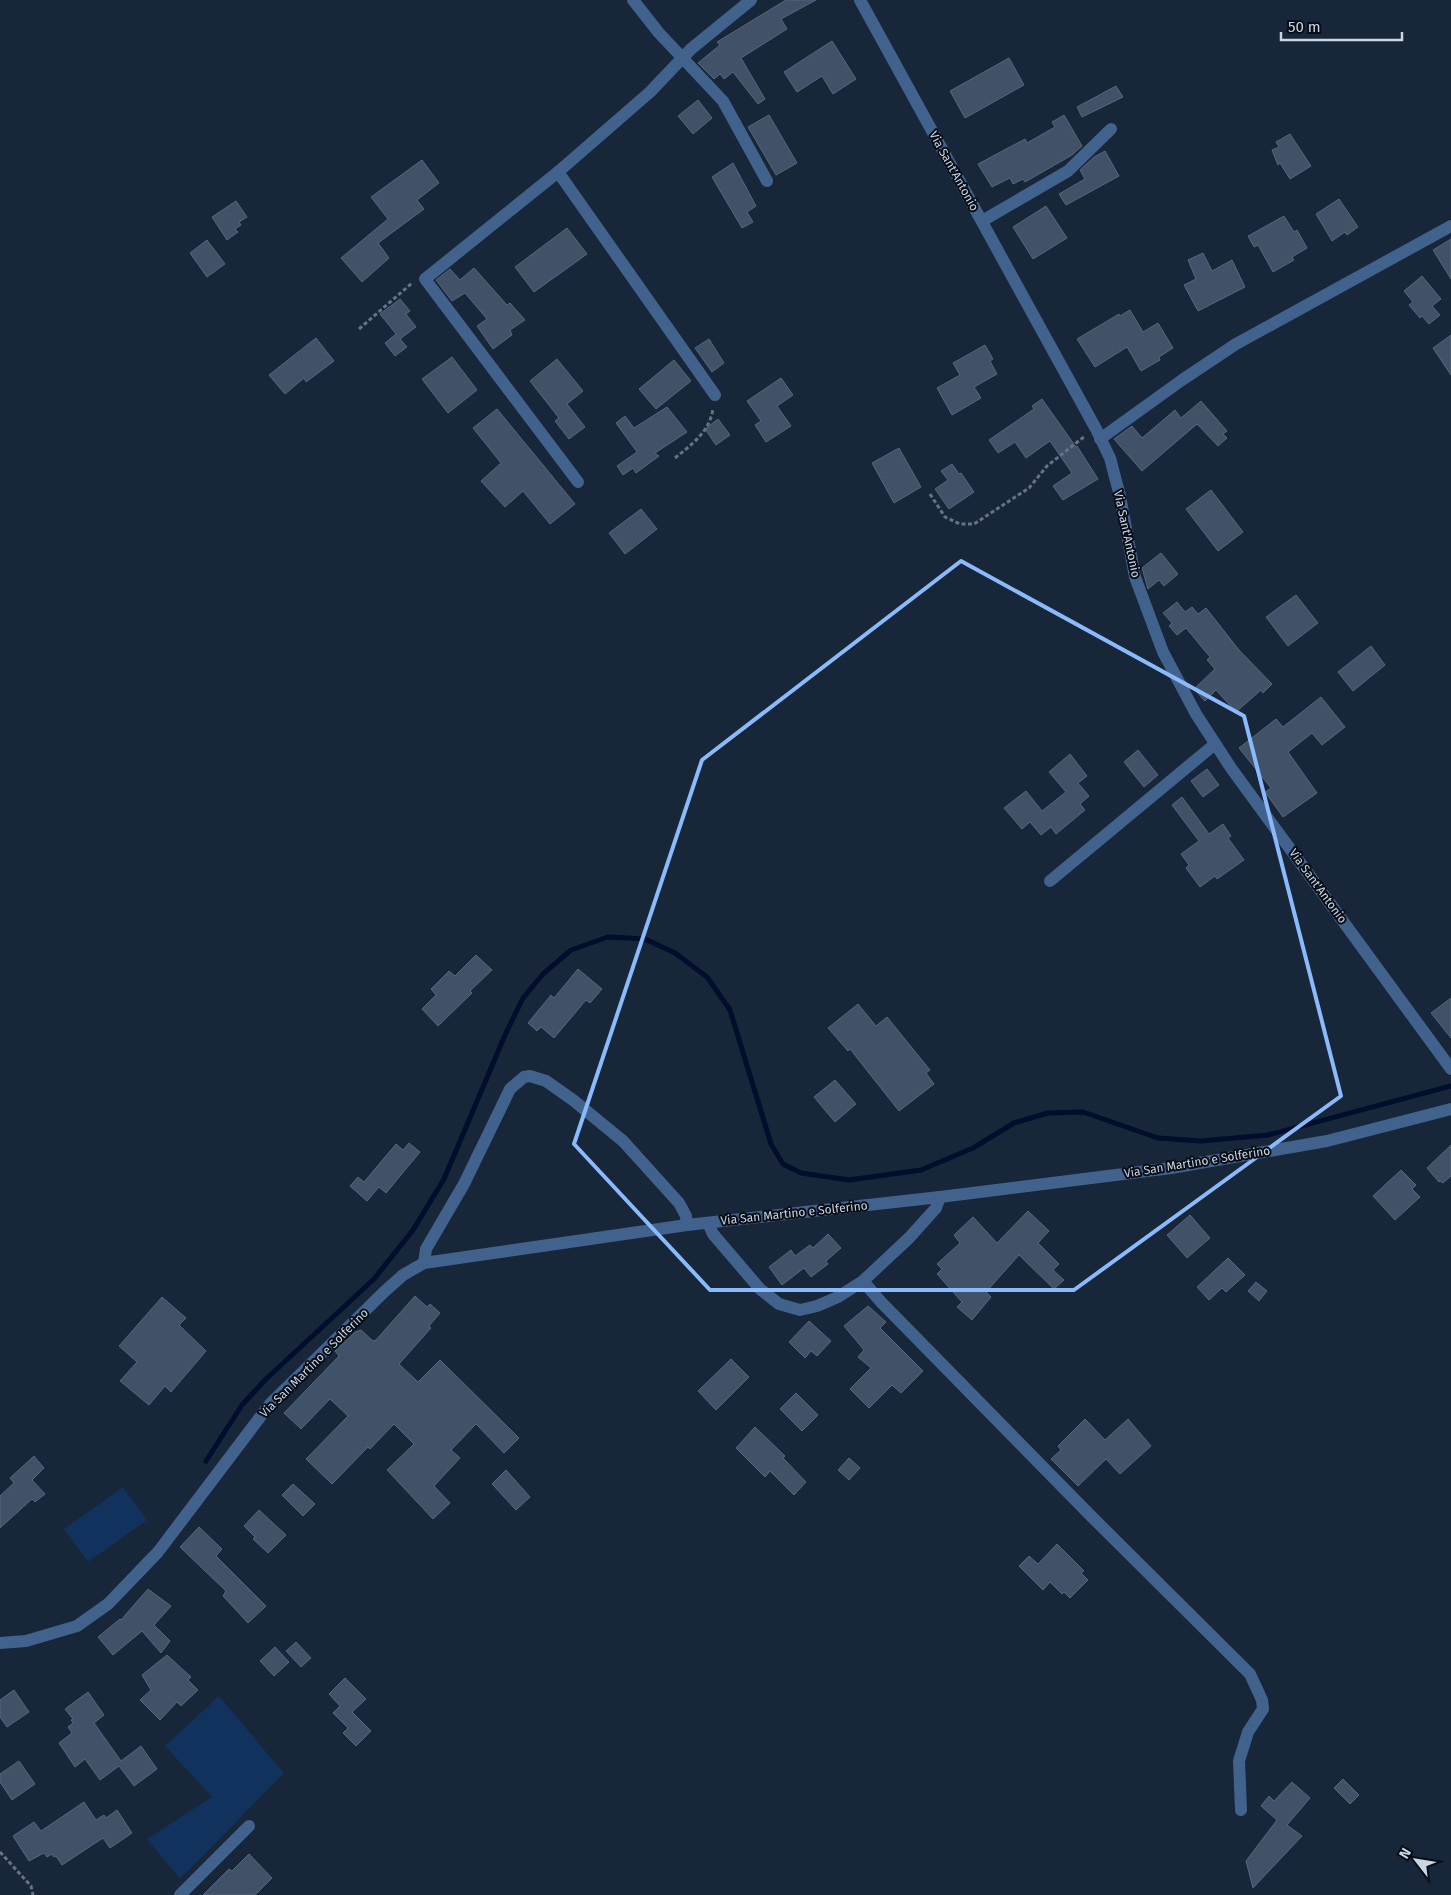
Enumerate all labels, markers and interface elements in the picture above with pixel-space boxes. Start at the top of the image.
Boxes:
scale bar [1281,10,1402,42]
text: 50 m [1288,18,1321,36]
street label: Via Sant'Antonio [926,129,982,213]
street label: Via Sant'Antonio [1111,489,1143,579]
street label: Via Sant'Antonio [1286,846,1350,926]
street label: Via San Martino e Solferino [1123,1144,1271,1180]
street label: Via San Martino e Solferino [720,1198,868,1228]
street label: Via San Martino e Solferino [257,1306,371,1420]
north arrow [1391,1835,1441,1885]
text: N [1396,1845,1415,1862]

